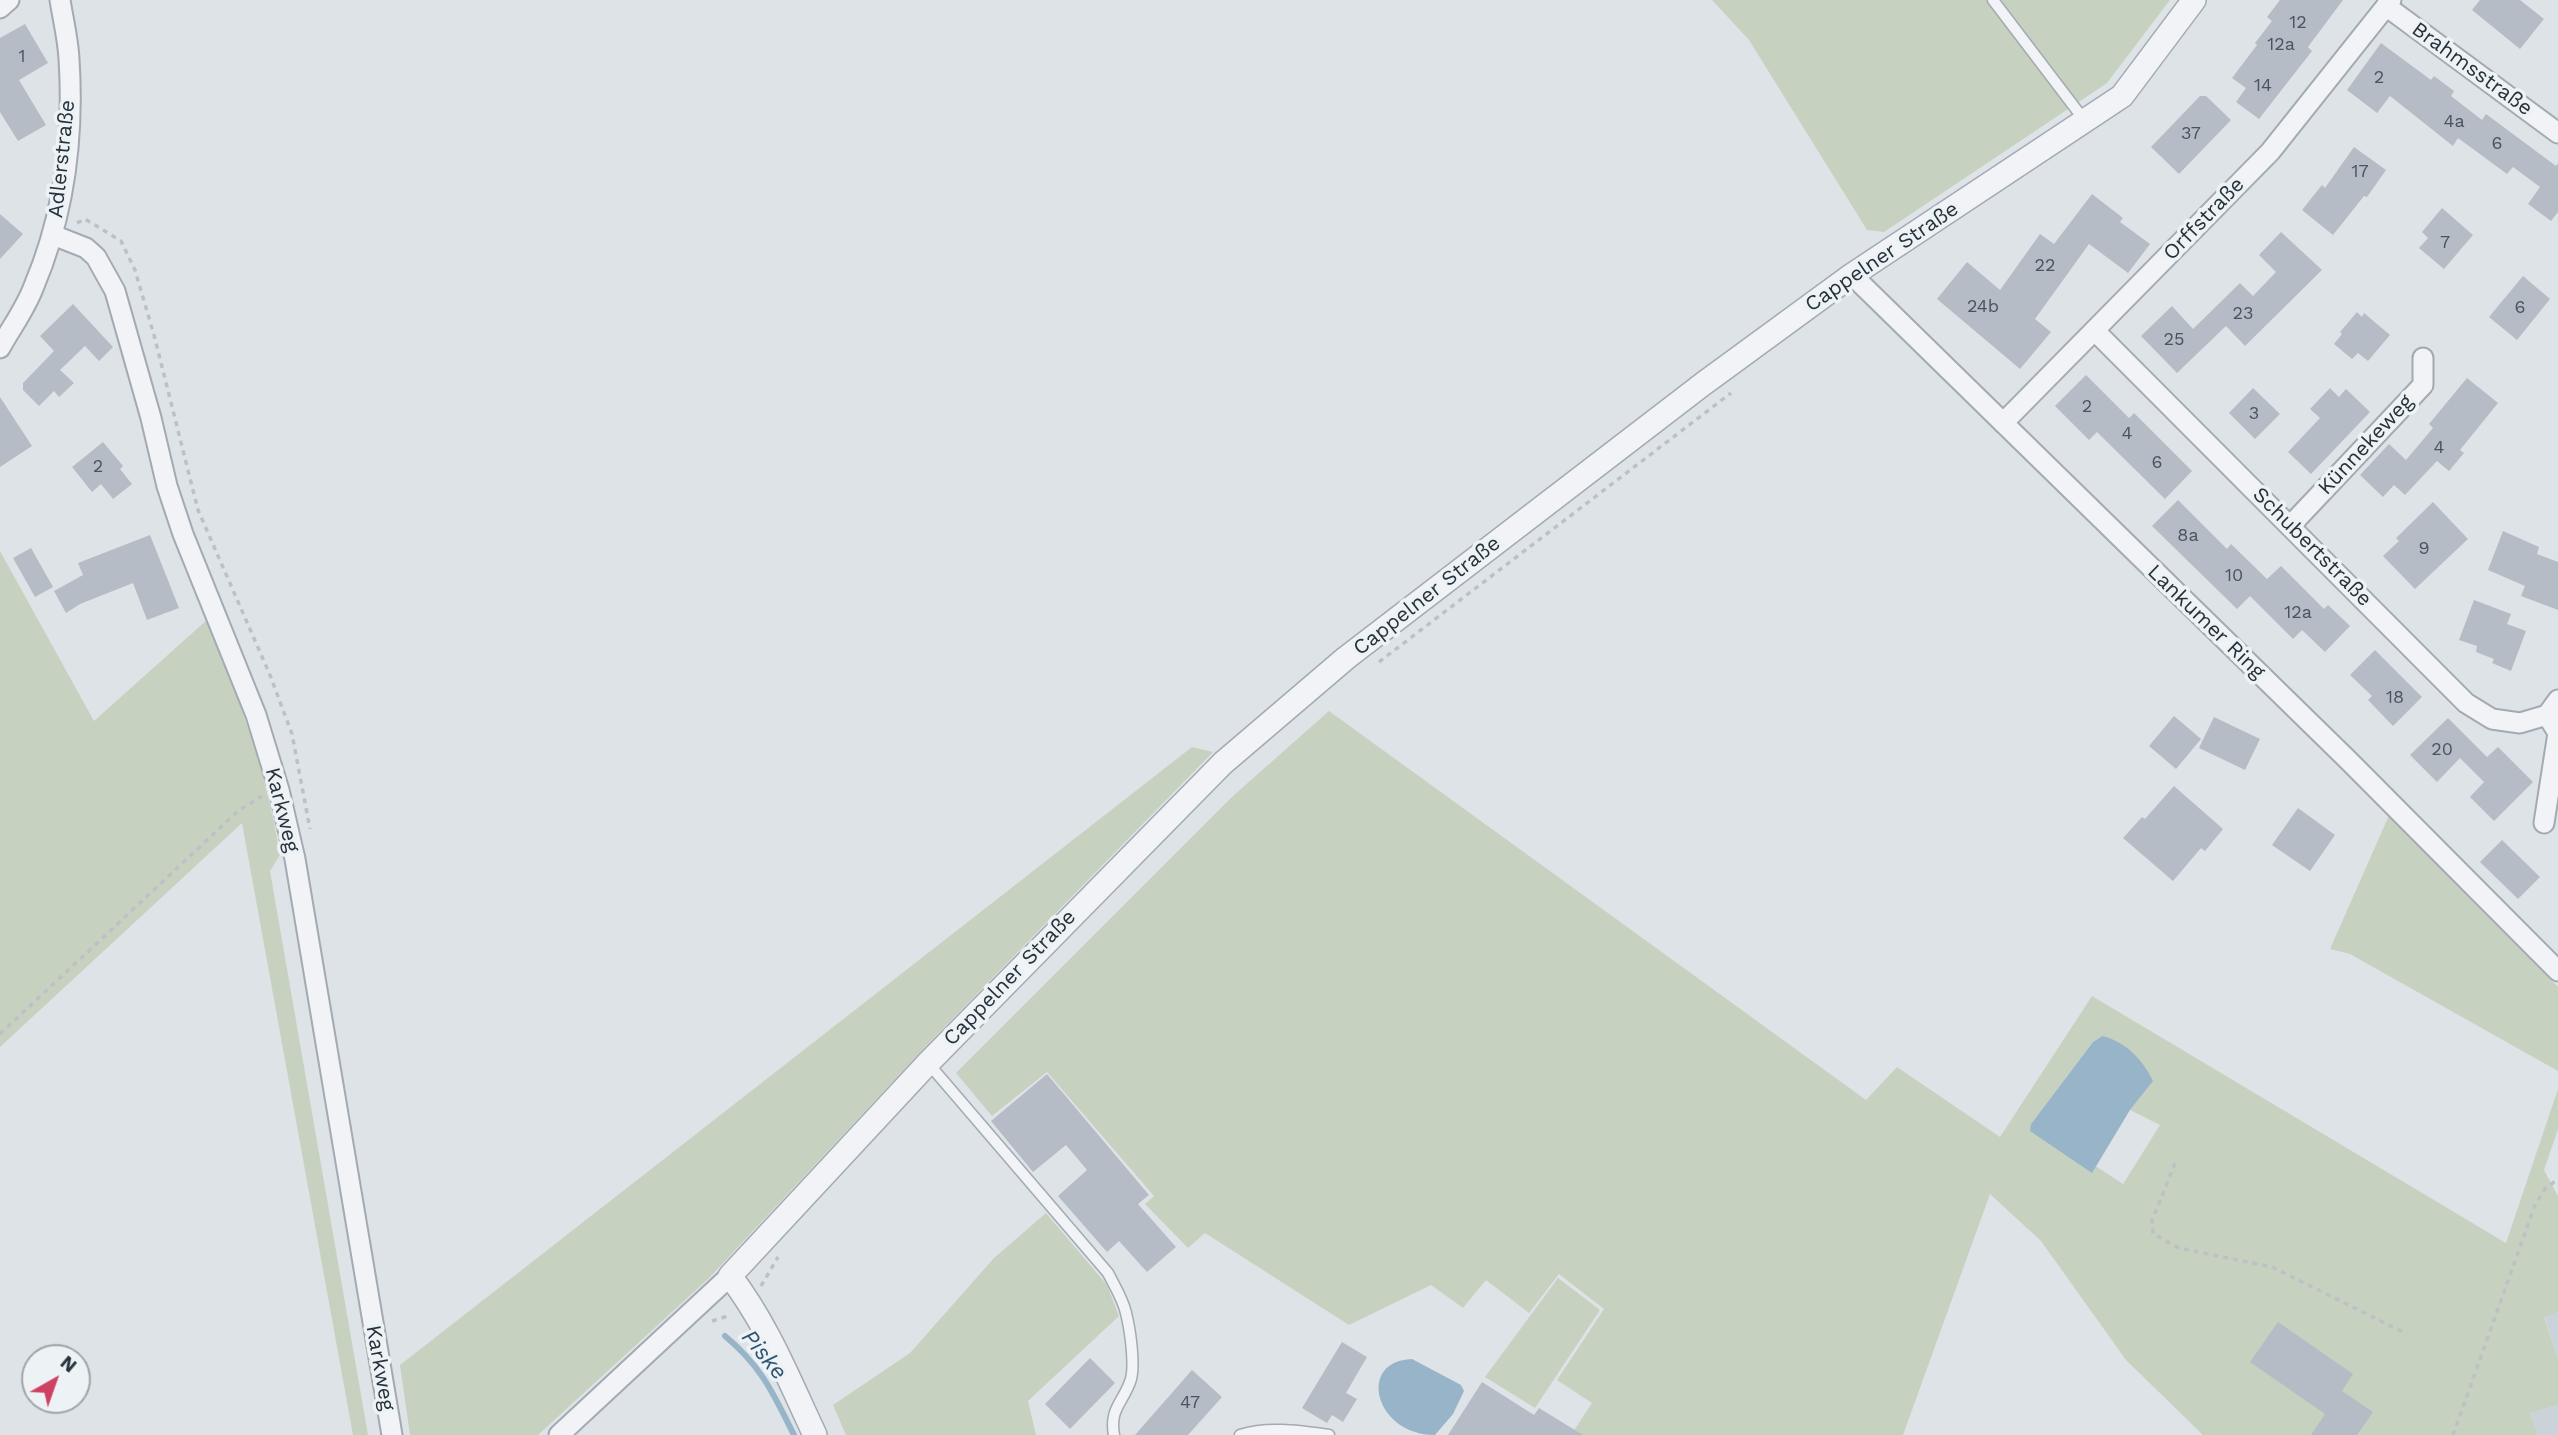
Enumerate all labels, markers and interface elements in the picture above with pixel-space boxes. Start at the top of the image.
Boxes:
house number: 12 [2289,12,2307,34]
street label: Brahmsstraße [2407,17,2537,121]
house number: 12a [2267,34,2295,56]
house number: 1 [18,46,26,68]
house number: 2 [2374,67,2384,89]
house number: 14 [2254,75,2272,97]
street label: Adlerstraße [43,99,81,219]
house number: 4a [2443,111,2465,133]
house number: 37 [2181,123,2201,145]
house number: 6 [2492,133,2502,155]
house number: 17 [2351,161,2369,183]
street label: Orffstraße [2158,172,2250,266]
street label: Cappelner Straße [1801,196,1963,318]
house number: 7 [2440,232,2450,254]
house number: 22 [2035,255,2055,277]
house number: 24b [1967,296,1999,318]
house number: 6 [2515,297,2525,319]
house number: 23 [2233,303,2253,325]
house number: 25 [2164,329,2184,351]
street label: Künnekeweg [2313,390,2419,500]
house number: 2 [2082,396,2092,418]
house number: 3 [2249,403,2259,425]
house number: 4 [2122,423,2132,445]
house number: 4 [2434,437,2444,459]
house number: 6 [2152,452,2162,474]
house number: 2 [93,456,103,478]
street label: Schubertstraße [2247,482,2377,612]
house number: 8a [2177,525,2199,547]
street label: Cappelner Straße [1349,531,1505,661]
house number: 9 [2418,538,2430,560]
street label: Lankumer Ring [2142,560,2270,684]
house number: 10 [2225,565,2243,587]
house number: 12a [2284,602,2312,624]
house number: 18 [2386,687,2404,709]
house number: 20 [2431,739,2453,761]
street label: Karkweg [259,765,305,855]
street label: Cappelner Straße [939,905,1081,1051]
street label: Karkweg [360,1323,400,1413]
water label: Piske [735,1324,793,1386]
north arrow [21,1344,91,1414]
text: N [56,1351,81,1377]
house number: 47 [1180,1392,1200,1414]

